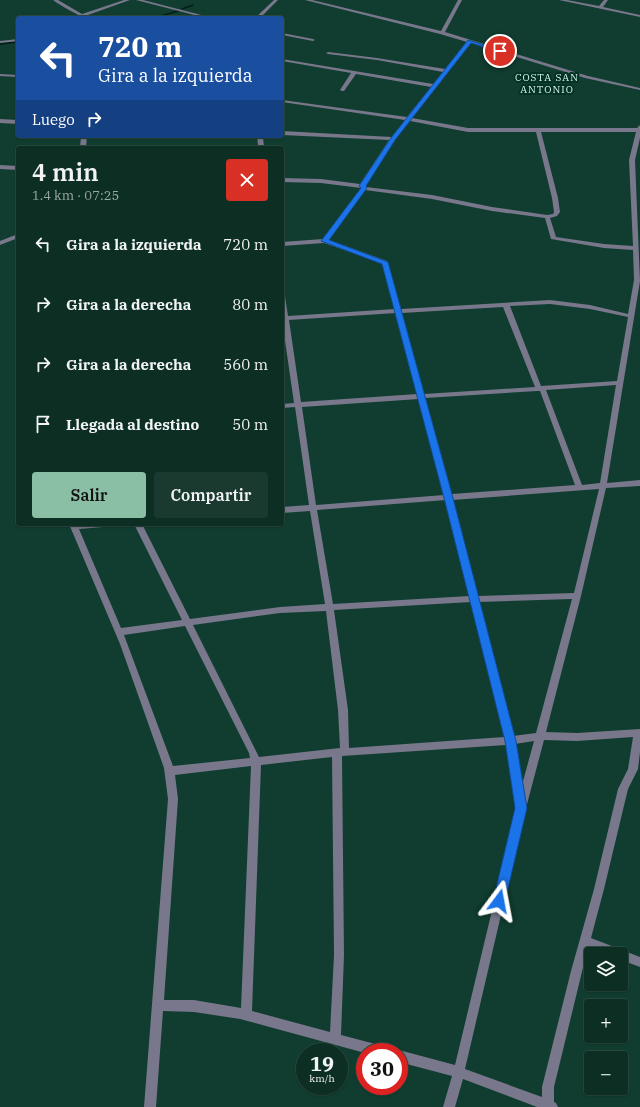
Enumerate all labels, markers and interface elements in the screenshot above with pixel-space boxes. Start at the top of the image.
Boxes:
text: 720 m [98,28,182,65]
icon: left [32,32,84,84]
pin [483,34,517,68]
icon: arrive [489,40,511,62]
text: Gira a la izquierda [98,64,253,87]
district label: COSTA SAN ANTONIO [515,71,579,96]
icon: right [83,108,105,130]
text: Luego [32,110,75,129]
text: 4 min [32,156,99,188]
button: close [226,159,268,201]
text: 1.4 km · 07:25 [32,187,119,204]
icon: left [32,233,54,255]
text: Gira a la izquierda [66,235,202,254]
text: 720 m [223,235,268,254]
icon: right [32,293,54,315]
text: Gira a la derecha [66,295,191,314]
text: 80 m [232,295,268,314]
icon: right [32,353,54,375]
text: Gira a la derecha [66,355,191,374]
text: 560 m [223,355,268,374]
icon: arrive [32,413,54,435]
text: Llegada al destino [66,415,199,434]
text: 50 m [232,415,268,434]
button: Salir [32,472,146,518]
button: Compartir [154,472,268,518]
position arrow [478,880,520,922]
map controls [584,947,628,1095]
button: layers [584,947,628,991]
button: + [584,999,628,1043]
speed limit sign: 30 [356,1043,408,1095]
text: 19 [310,1050,334,1077]
button: − [584,1051,628,1095]
text: km/h [309,1072,335,1085]

